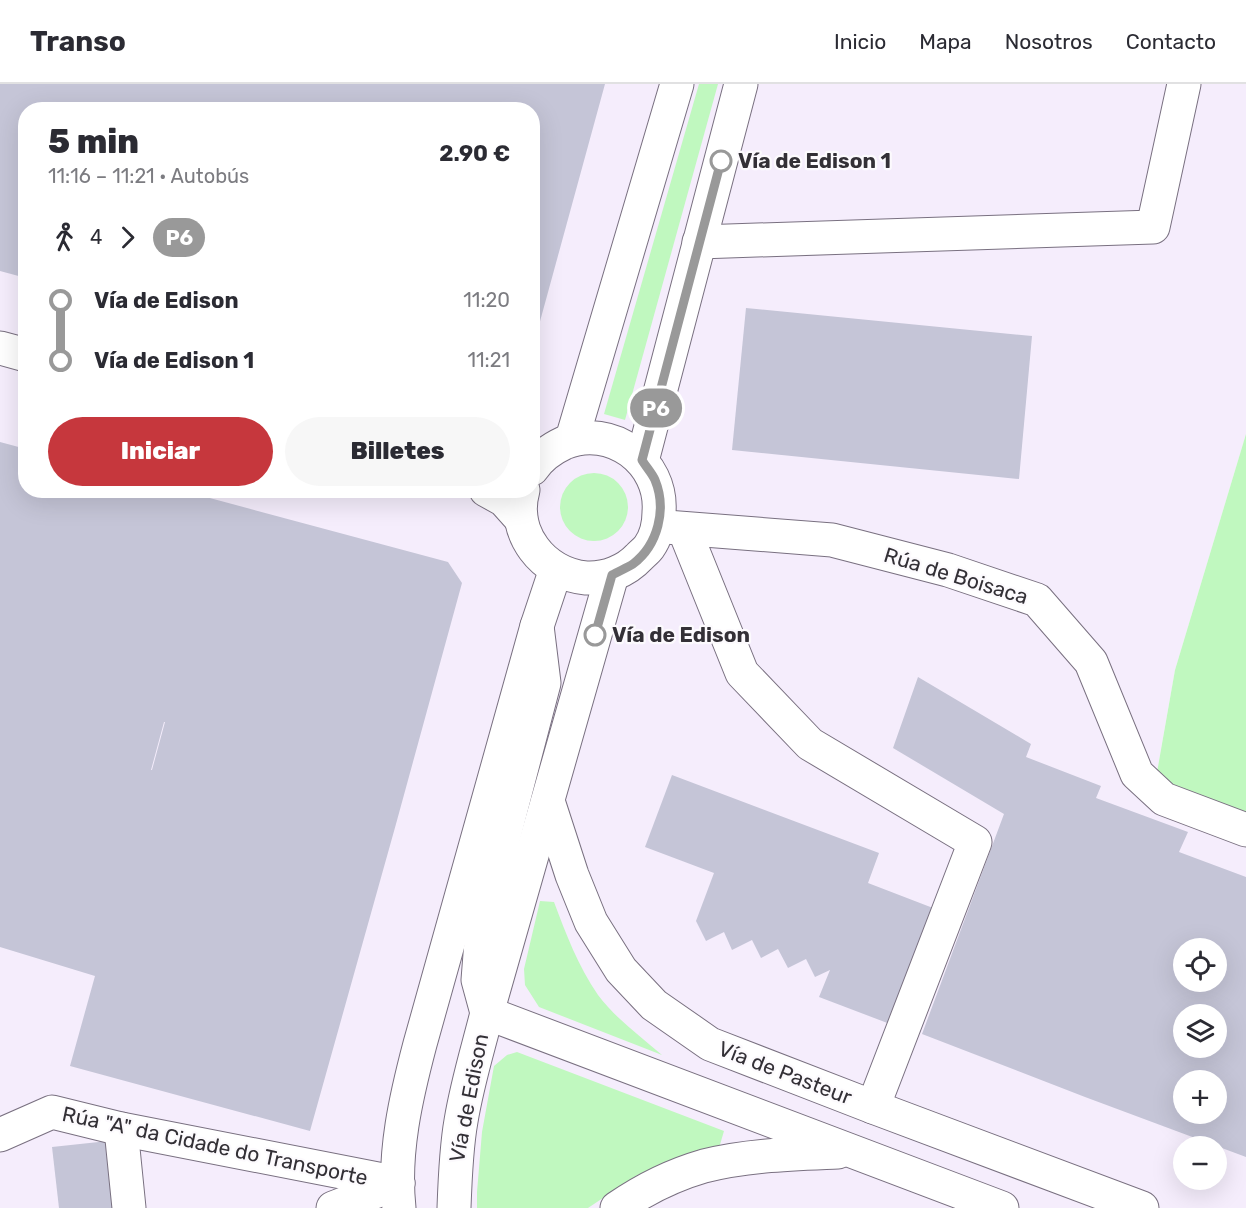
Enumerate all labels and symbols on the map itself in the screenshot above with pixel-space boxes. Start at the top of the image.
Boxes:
place label: Vía de Edison 1 [738,148,891,173]
marker: Vía de Edison 1 [710,150,732,172]
line badge: P6 [629,388,683,428]
street label: Rúa de Boisaca [881,542,1031,609]
place label: Vía de Edison [612,622,750,647]
marker: Vía de Edison [584,624,606,646]
street label: Vía de Edison [444,1031,493,1164]
street label: Vía de Pasteur [715,1036,856,1109]
street label: Rúa "A" da Cidade do Transporte [60,1101,370,1190]

